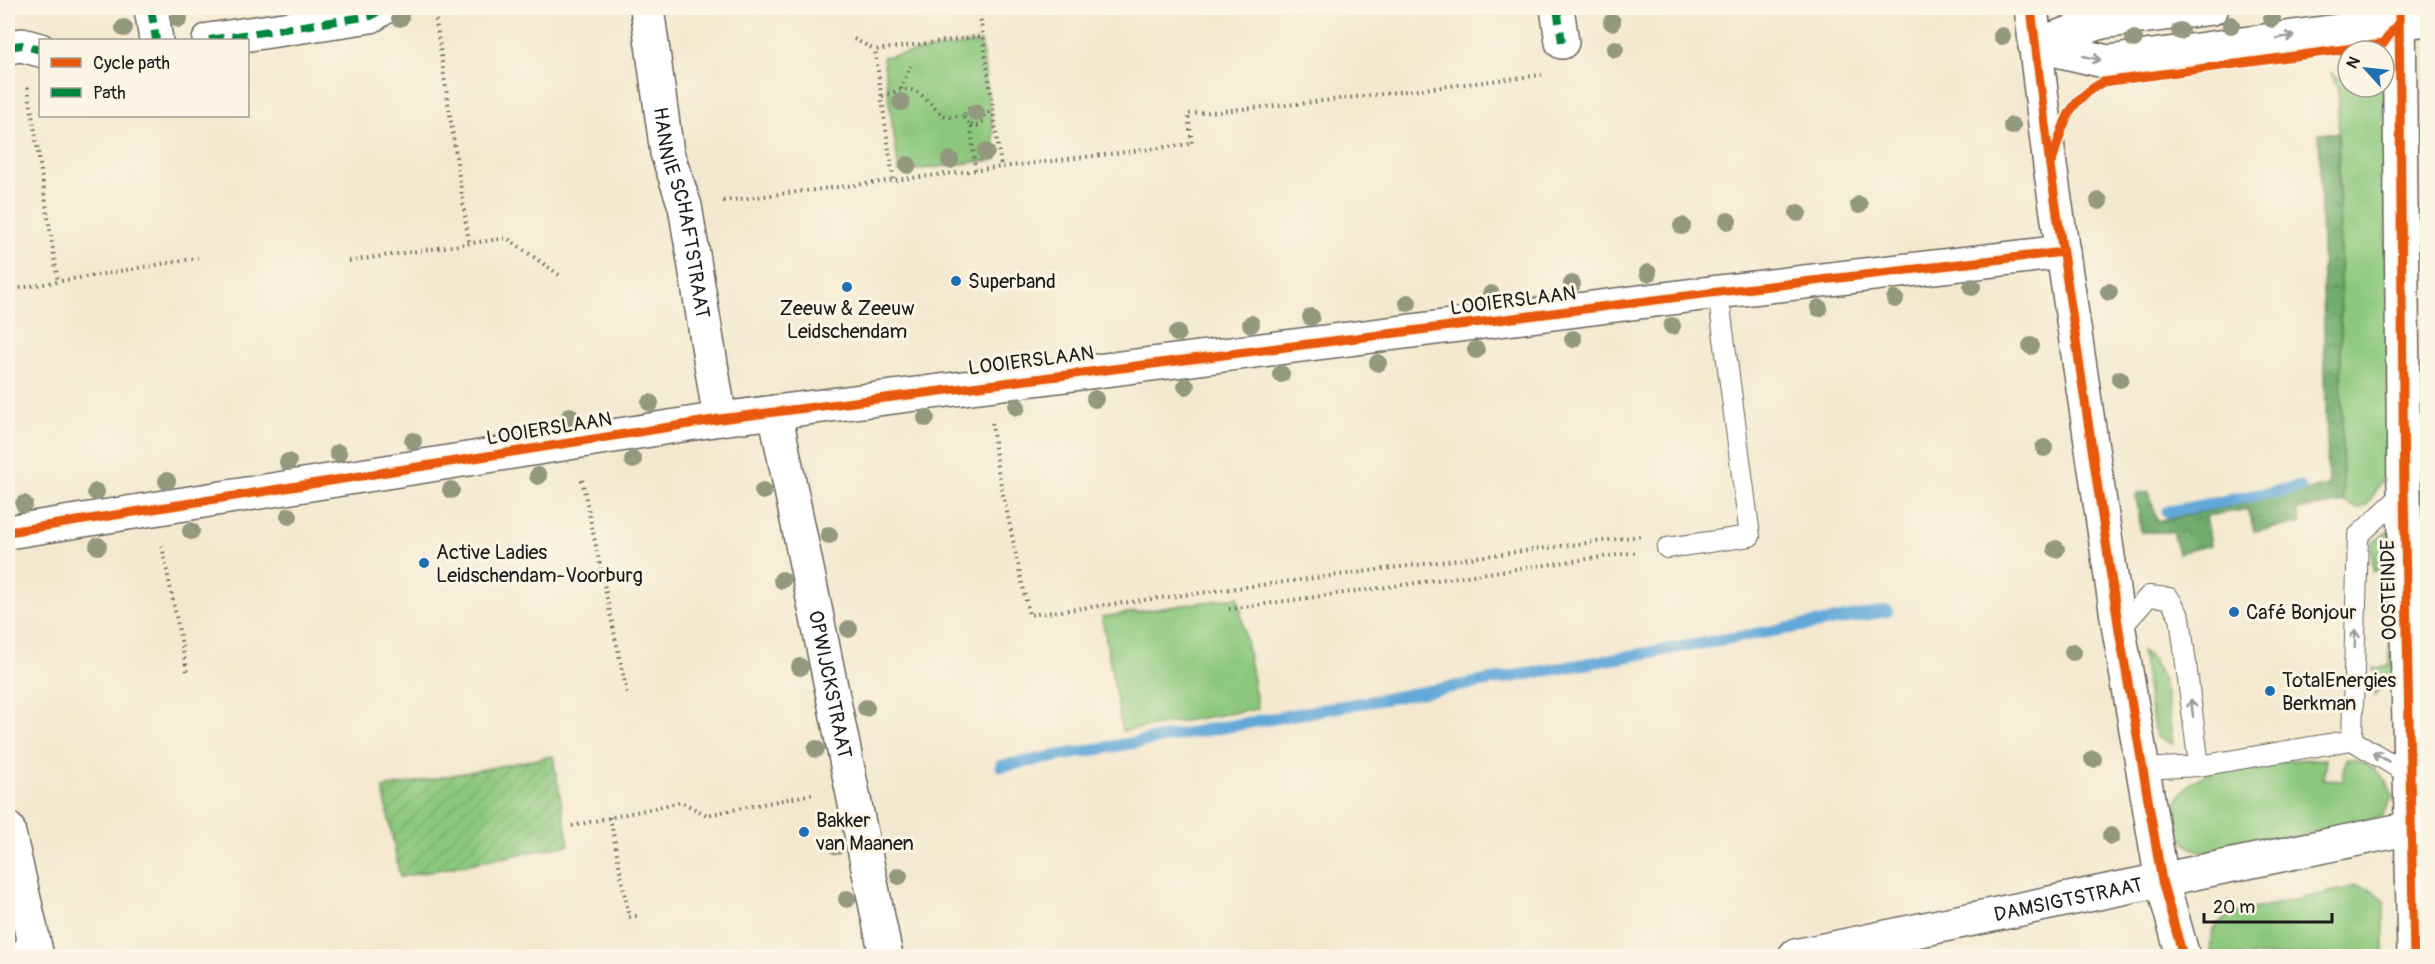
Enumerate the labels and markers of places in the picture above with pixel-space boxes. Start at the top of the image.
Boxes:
place label: Superband [968,269,1056,294]
marker: Superband [949,274,963,288]
marker: Zeeuw & Zeeuw Leidschendam [840,280,854,294]
place label: Zeeuw & Zeeuw Leidschendam [779,296,915,344]
place label: Active Ladies Leidschendam-Voorburg [436,540,643,588]
marker: Active Ladies Leidschendam-Voorburg [417,556,431,570]
place label: Café Bonjour [2246,600,2356,625]
marker: Café Bonjour [2227,605,2241,619]
place label: TotalEnergies Berkman [2282,668,2396,716]
marker: TotalEnergies Berkman [2263,684,2277,698]
place label: Bakker van Maanen [815,808,914,856]
marker: Bakker van Maanen [797,825,811,839]

